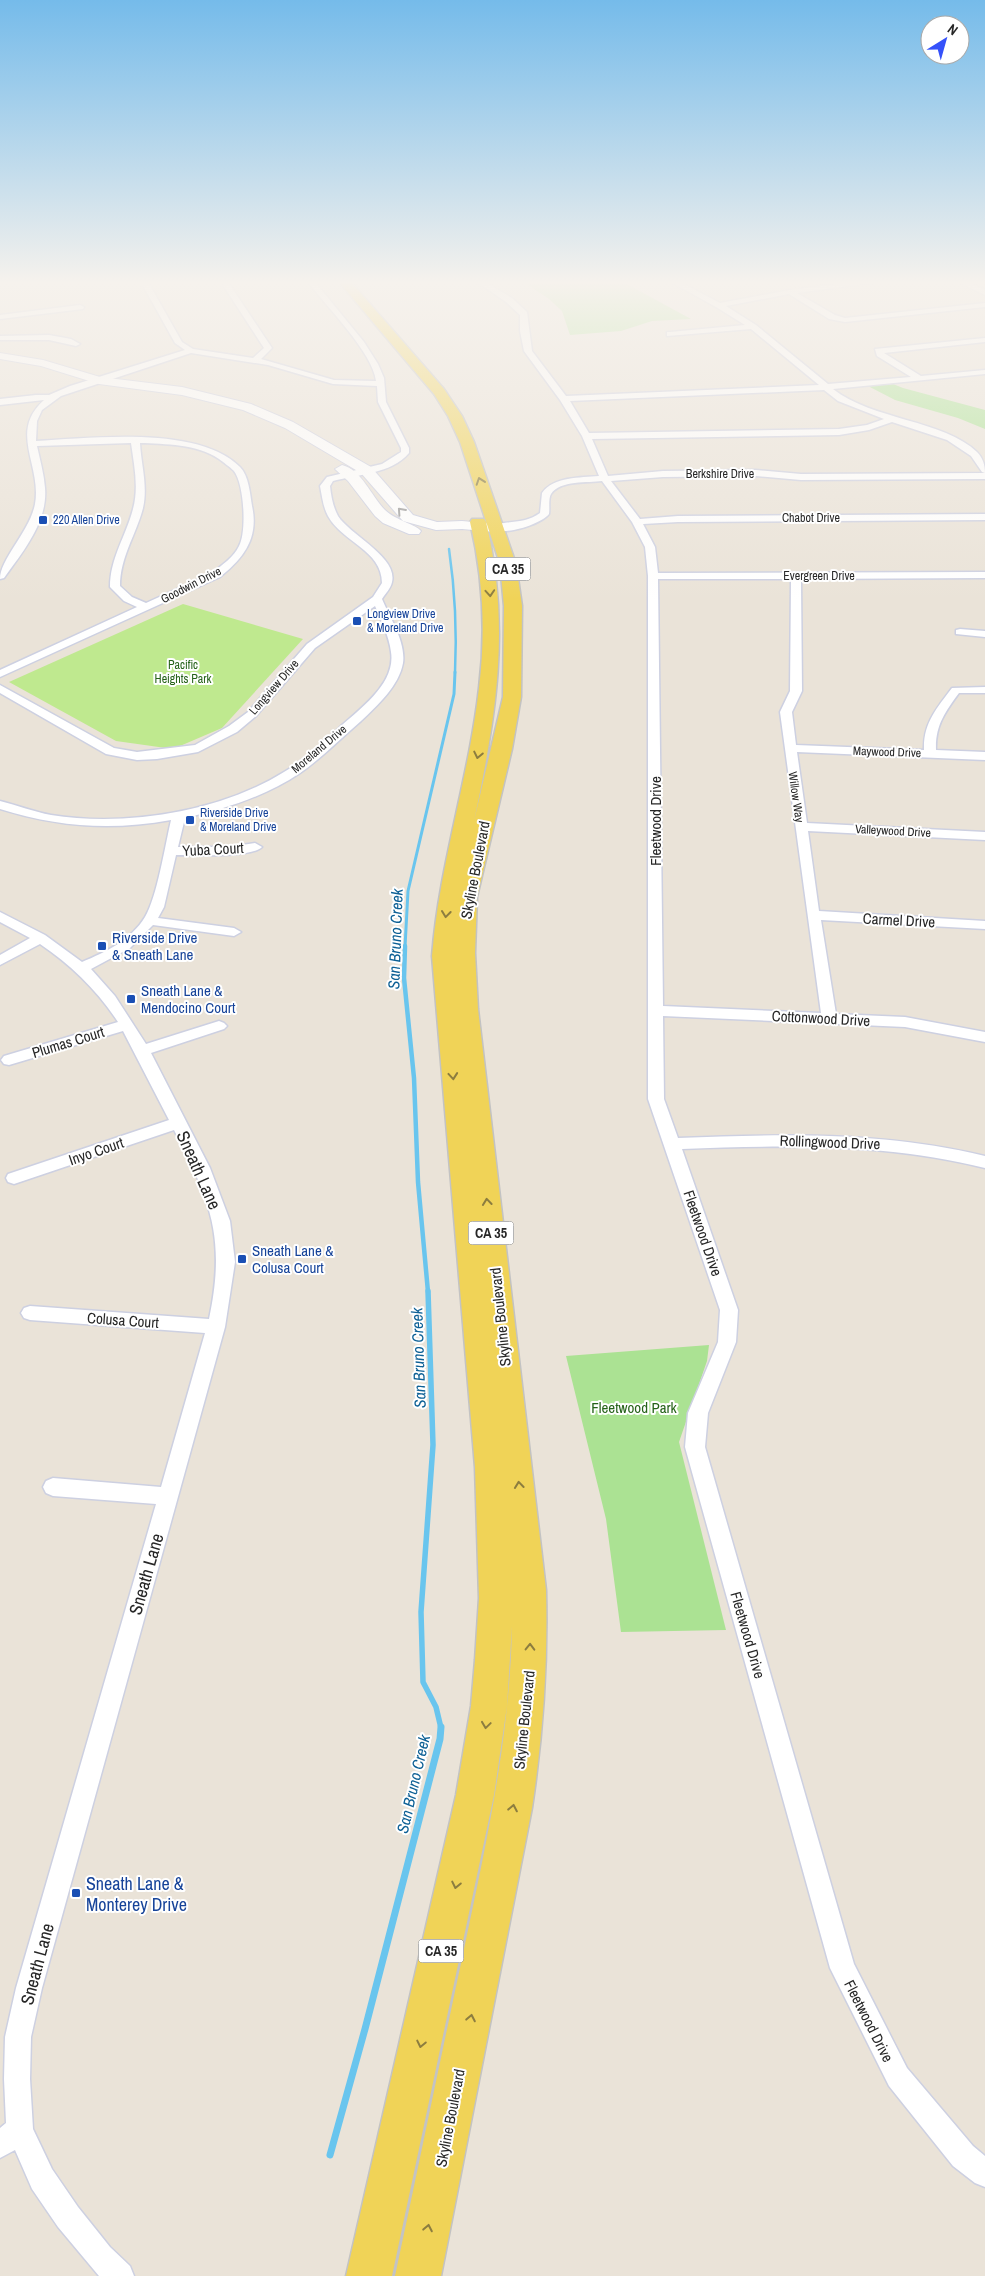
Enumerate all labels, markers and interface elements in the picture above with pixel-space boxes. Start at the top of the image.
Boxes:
north arrow [920,15,970,65]
text: N [944,20,962,39]
street label: Berkshire Drive [686,466,754,482]
one-way arrow [476,477,486,486]
one-way arrow [398,508,407,517]
street label: Chabot Drive [782,510,840,526]
place label: 220 Allen Drive [53,512,120,528]
marker: 220 Allen Drive [37,514,49,526]
road number: CA 35 [486,558,530,580]
street label: Goodwin Drive [158,563,224,607]
street label: Evergreen Drive [783,568,855,584]
one-way arrow [484,590,495,598]
place label: Longview Drive & Moreland Drive [367,606,444,636]
marker: Longview Drive & Moreland Drive [351,615,363,627]
street label: Longview Drive [246,656,302,718]
park label: Pacific Heights Park [155,657,212,687]
street label: Moreland Drive [288,721,350,777]
street label: Maywood Drive [853,743,921,761]
one-way arrow [473,750,483,759]
street label: Willow Way [785,771,807,823]
street label: Fleetwood Drive [645,776,666,866]
place label: Riverside Drive & Moreland Drive [200,805,277,835]
marker: Riverside Drive & Moreland Drive [184,814,196,826]
street label: Skyline Boulevard [455,819,495,921]
street label: Valleywood Drive [855,821,931,841]
street label: Yuba Court [182,837,245,861]
water label: San Bruno Creek [382,888,408,990]
street label: Carmel Drive [862,908,936,932]
one-way arrow [441,910,452,918]
place label: Riverside Drive & Sneath Lane [112,927,198,965]
marker: Riverside Drive & Sneath Lane [96,940,108,952]
place label: Sneath Lane & Mendocino Court [141,980,236,1018]
marker: Sneath Lane & Mendocino Court [125,993,137,1005]
street label: Cottonwood Drive [771,1005,871,1031]
street label: Plumas Court [29,1021,107,1063]
one-way arrow [448,1072,459,1080]
street label: Sneath Lane [171,1127,227,1213]
street label: Rollingwood Drive [779,1130,881,1154]
street label: Inyo Court [66,1132,127,1170]
street label: Fleetwood Drive [678,1187,728,1279]
one-way arrow [482,1197,493,1205]
road number: CA 35 [468,1222,514,1244]
place label: Sneath Lane & Colusa Court [252,1240,334,1278]
marker: Sneath Lane & Colusa Court [236,1253,248,1265]
street label: Skyline Boulevard [484,1267,516,1367]
street label: Colusa Court [86,1307,160,1333]
water label: San Bruno Creek [405,1307,431,1409]
park label: Fleetwood Park [591,1397,678,1418]
one-way arrow [514,1481,525,1489]
street label: Sneath Lane [122,1530,170,1618]
street label: Fleetwood Drive [726,1589,770,1681]
one-way arrow [525,1643,535,1650]
street label: Skyline Boulevard [508,1670,540,1770]
one-way arrow [481,1722,492,1730]
water label: San Bruno Creek [391,1732,435,1836]
one-way arrow [507,1804,517,1813]
place label: Sneath Lane & Monterey Drive [86,1871,187,1917]
one-way arrow [451,1881,462,1889]
marker: Sneath Lane & Monterey Drive [70,1887,82,1899]
street label: Sneath Lane [14,1920,60,2008]
road number: CA 35 [418,1940,464,1962]
street label: Fleetwood Drive [839,1976,899,2066]
one-way arrow [465,2013,476,2022]
one-way arrow [416,2039,426,2048]
street label: Skyline Boulevard [430,2067,470,2169]
one-way arrow [422,2224,433,2233]

